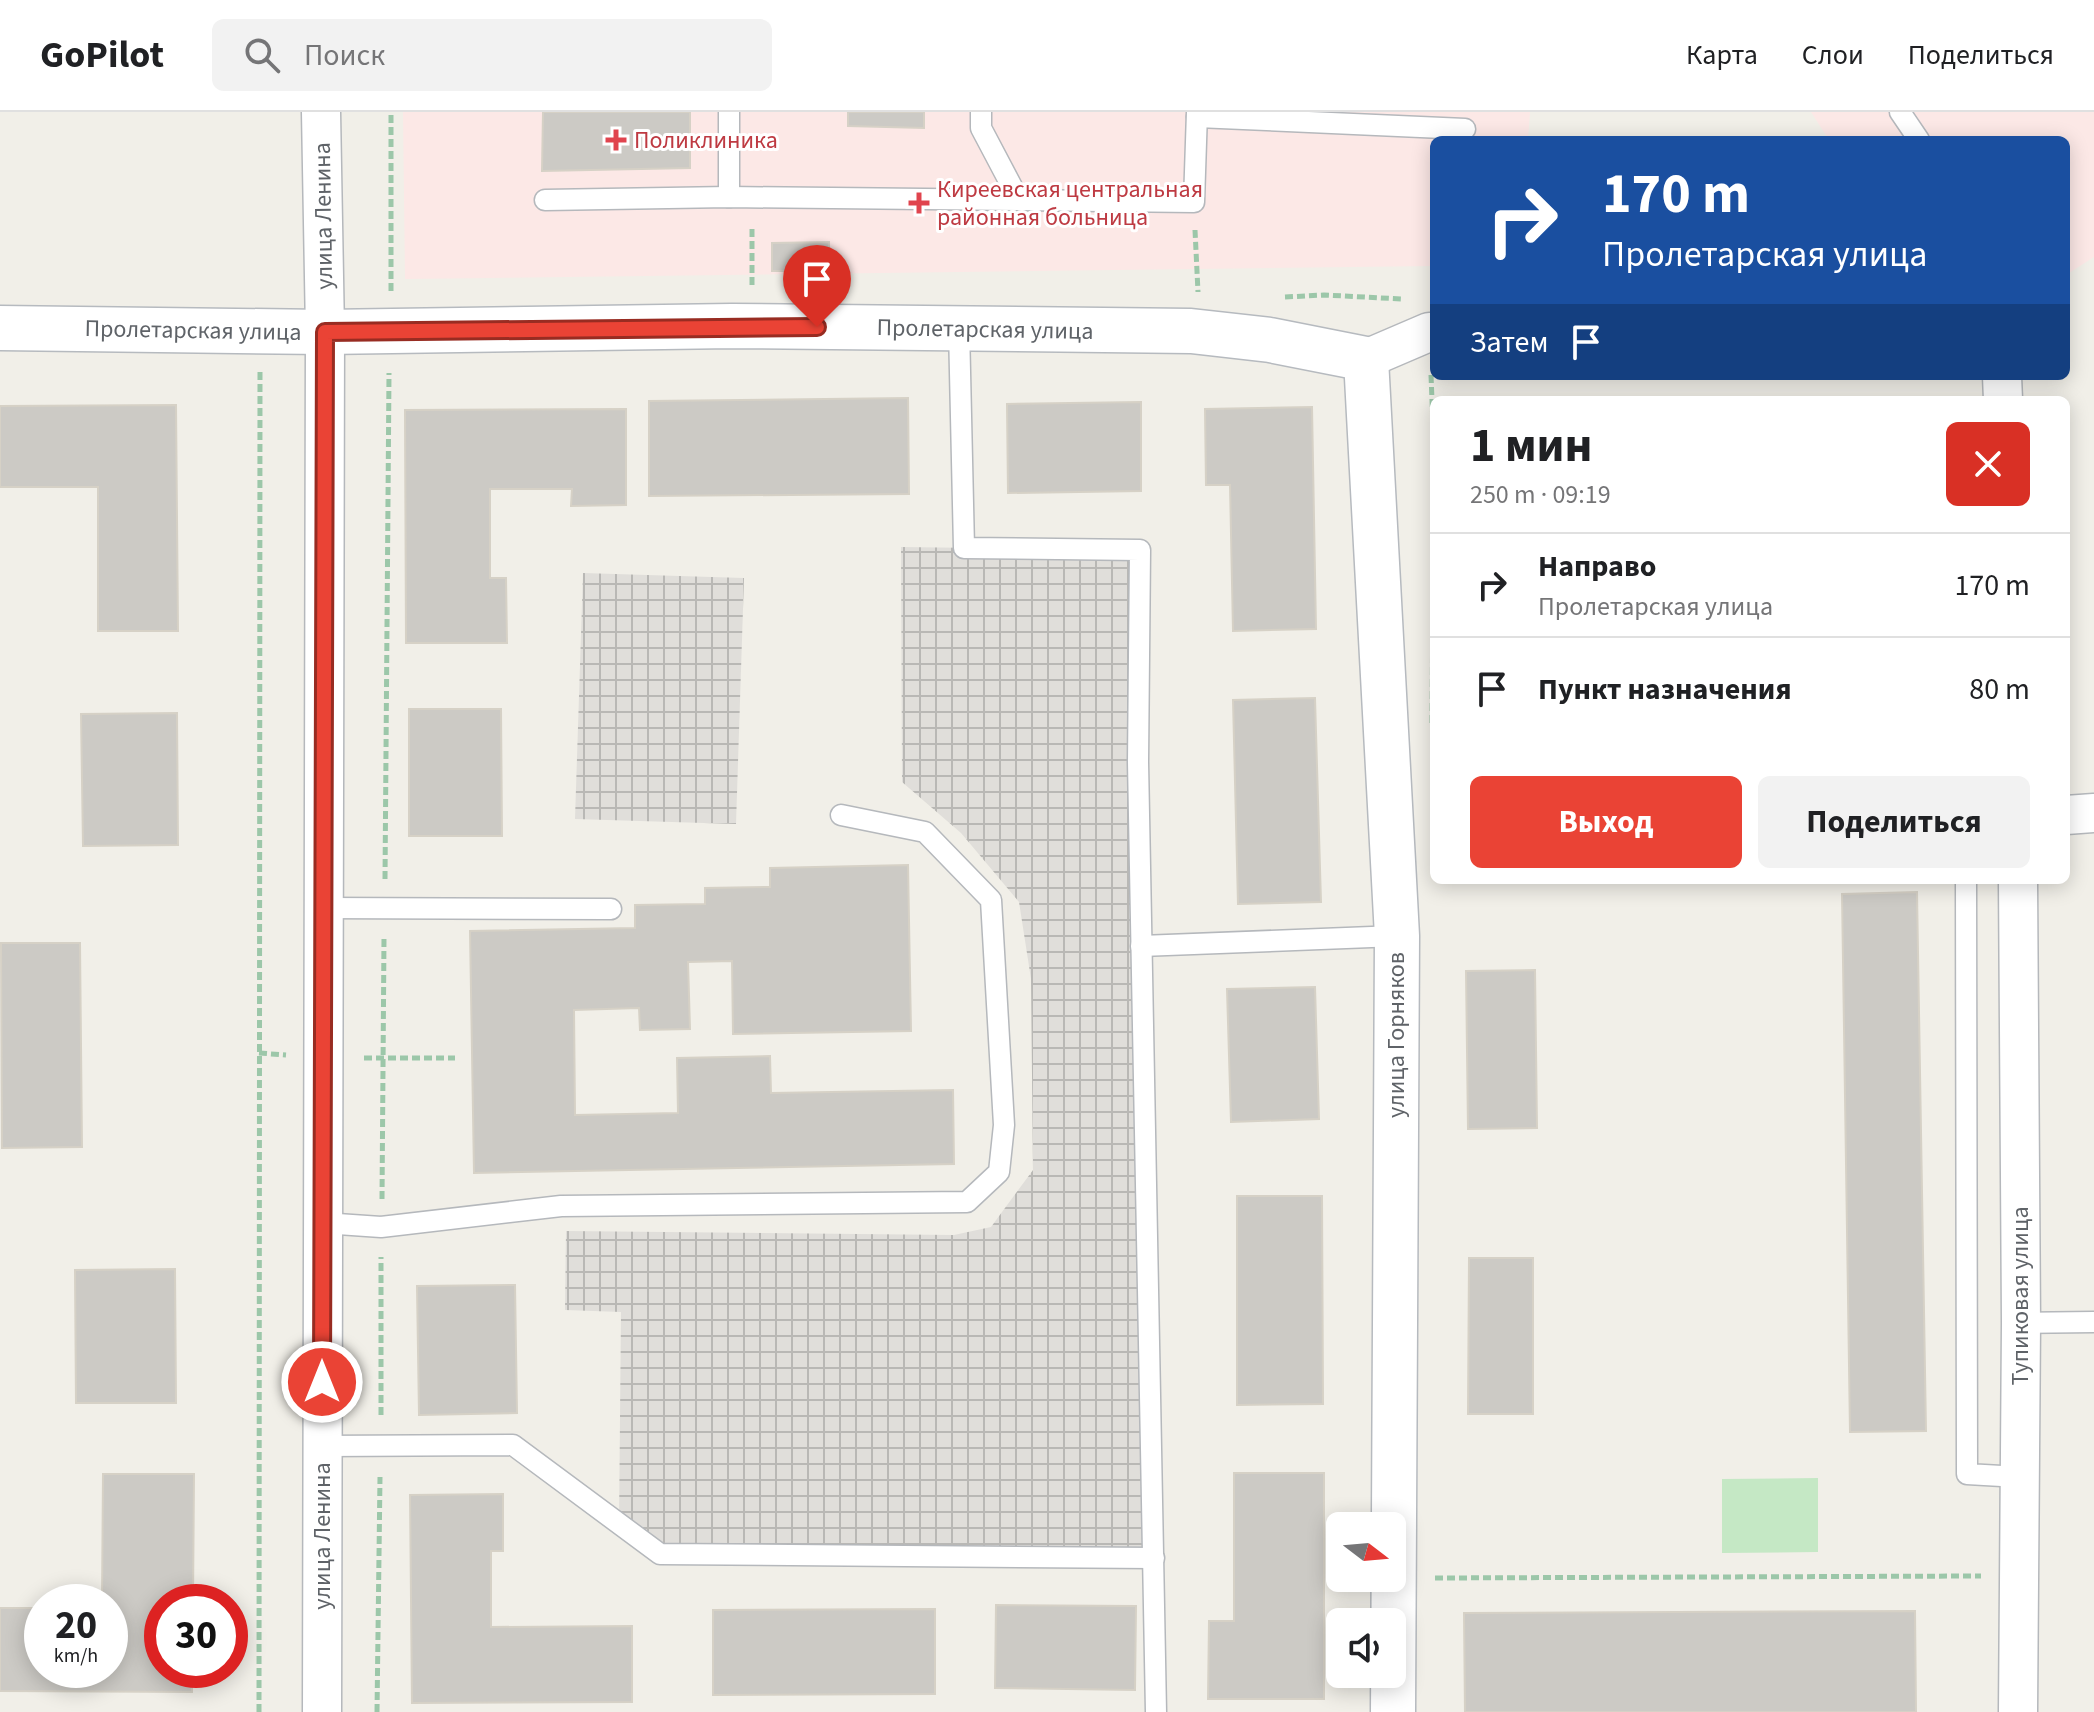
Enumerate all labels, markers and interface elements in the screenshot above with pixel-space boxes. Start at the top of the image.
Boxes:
search box [212,19,772,91]
text: GoPilot [40,28,164,82]
icon: search [240,33,284,77]
text: Поиск [304,34,385,77]
text: Карта [1686,35,1758,75]
text: Слои [1802,35,1864,75]
text: Поделиться [1908,35,2054,75]
place label: Поликлиника [634,123,778,158]
marker: Поликлиника [605,129,627,151]
street label: улица Ленина [305,142,342,290]
text: 170 m [1602,155,1750,234]
icon: right [1470,168,1574,272]
place label: Киреевская центральная районная больница [937,172,1203,235]
marker: Киреевская центральная районная больница [908,192,930,214]
text: Пролетарская улица [1602,229,1927,280]
pin [783,245,851,327]
icon: arrive [795,257,839,301]
street label: Пролетарская улица [876,310,1094,349]
street label: Пролетарская улица [84,311,302,350]
icon: arrive [1564,320,1608,364]
text: Затем [1470,321,1548,364]
text: 1 мин [1470,412,1593,480]
button: close [1946,422,2030,506]
text: 250 m · 09:19 [1470,476,1611,513]
text: Направо [1538,545,1656,588]
icon: right [1470,563,1514,607]
text: 170 m [1954,564,2030,607]
text: Пролетарская улица [1538,588,1773,625]
icon: arrive [1470,667,1514,711]
text: Пункт назначения [1538,668,1792,711]
text: 80 m [1969,668,2030,711]
button: Выход [1470,776,1742,868]
button: Поделиться [1758,776,2030,868]
street label: улица Горняков [1379,952,1414,1118]
street label: Тупиковая улица [2003,1207,2038,1385]
position arrow [280,1340,364,1424]
street label: улица Ленина [305,1462,340,1610]
north arrow [1326,1512,1406,1592]
map controls [1326,1512,1406,1688]
speed limit sign: 30 [144,1584,248,1688]
text: 20 [55,1597,97,1654]
button: sound [1326,1608,1406,1688]
text: km/h [54,1642,98,1670]

